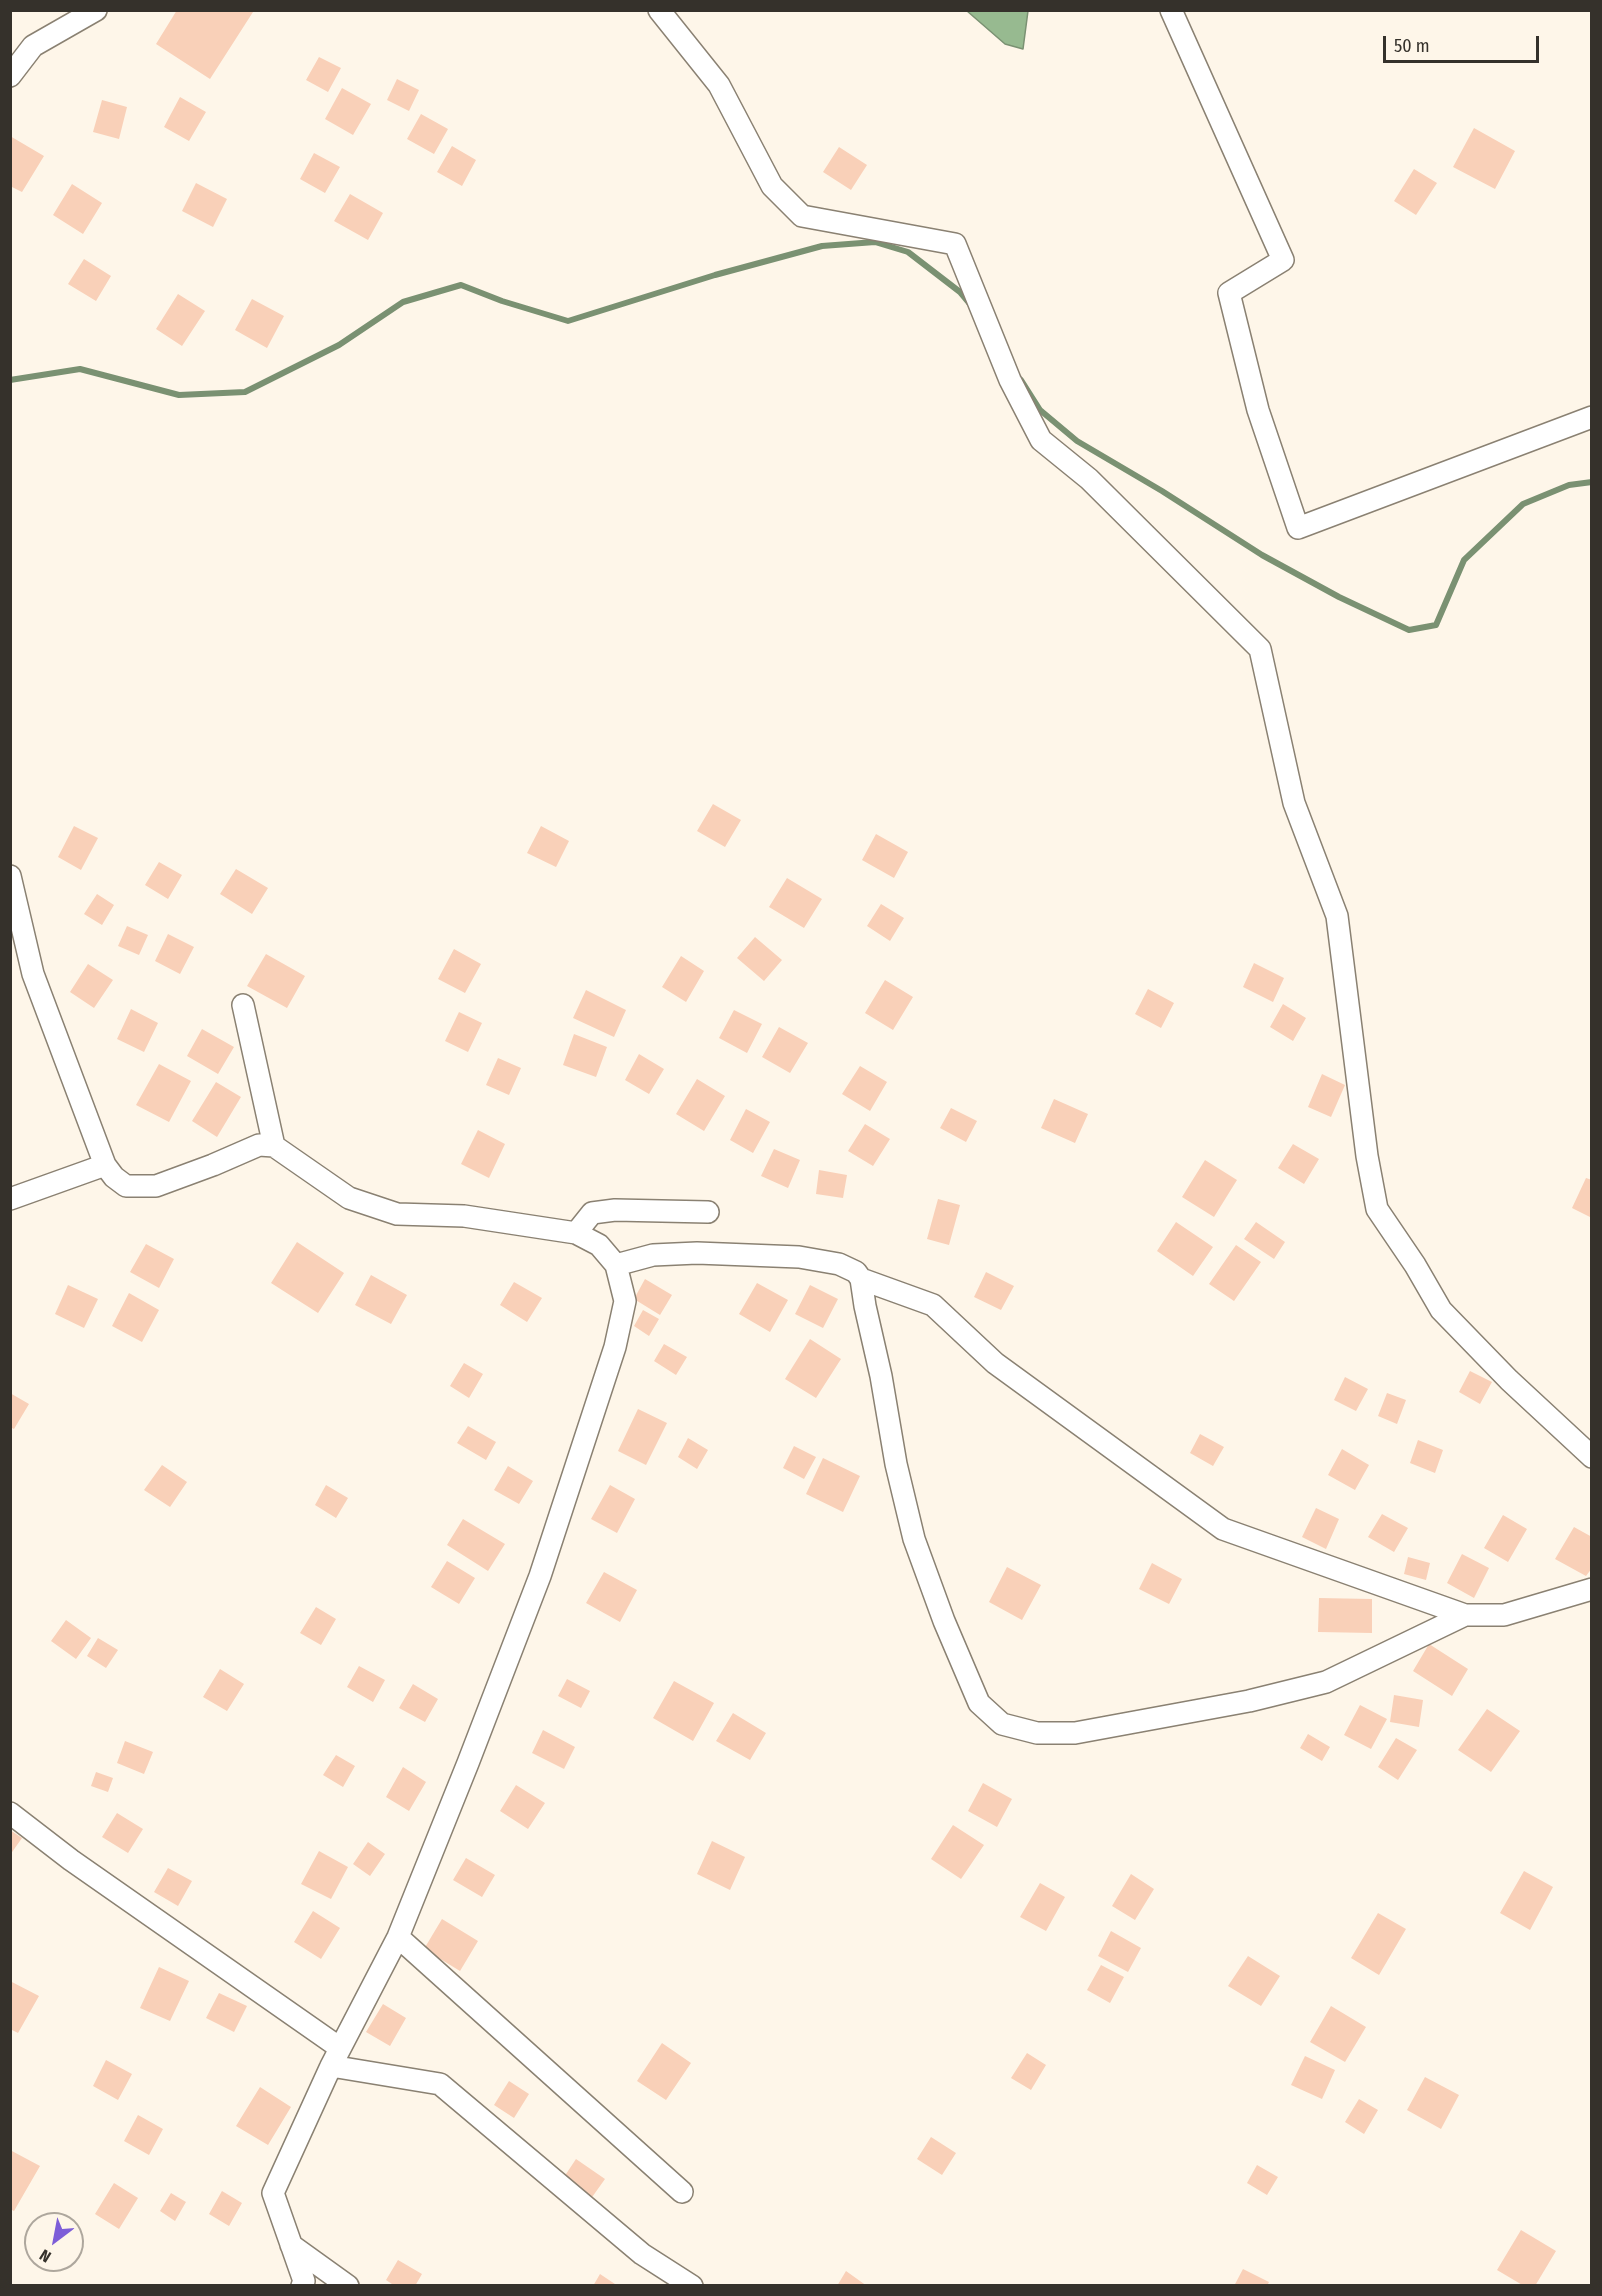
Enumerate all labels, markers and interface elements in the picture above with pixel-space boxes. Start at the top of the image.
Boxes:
scale bar [1386,24,1542,62]
text: 50 m [1394,35,1430,57]
north arrow [24,2212,84,2272]
text: N [36,2245,54,2267]

